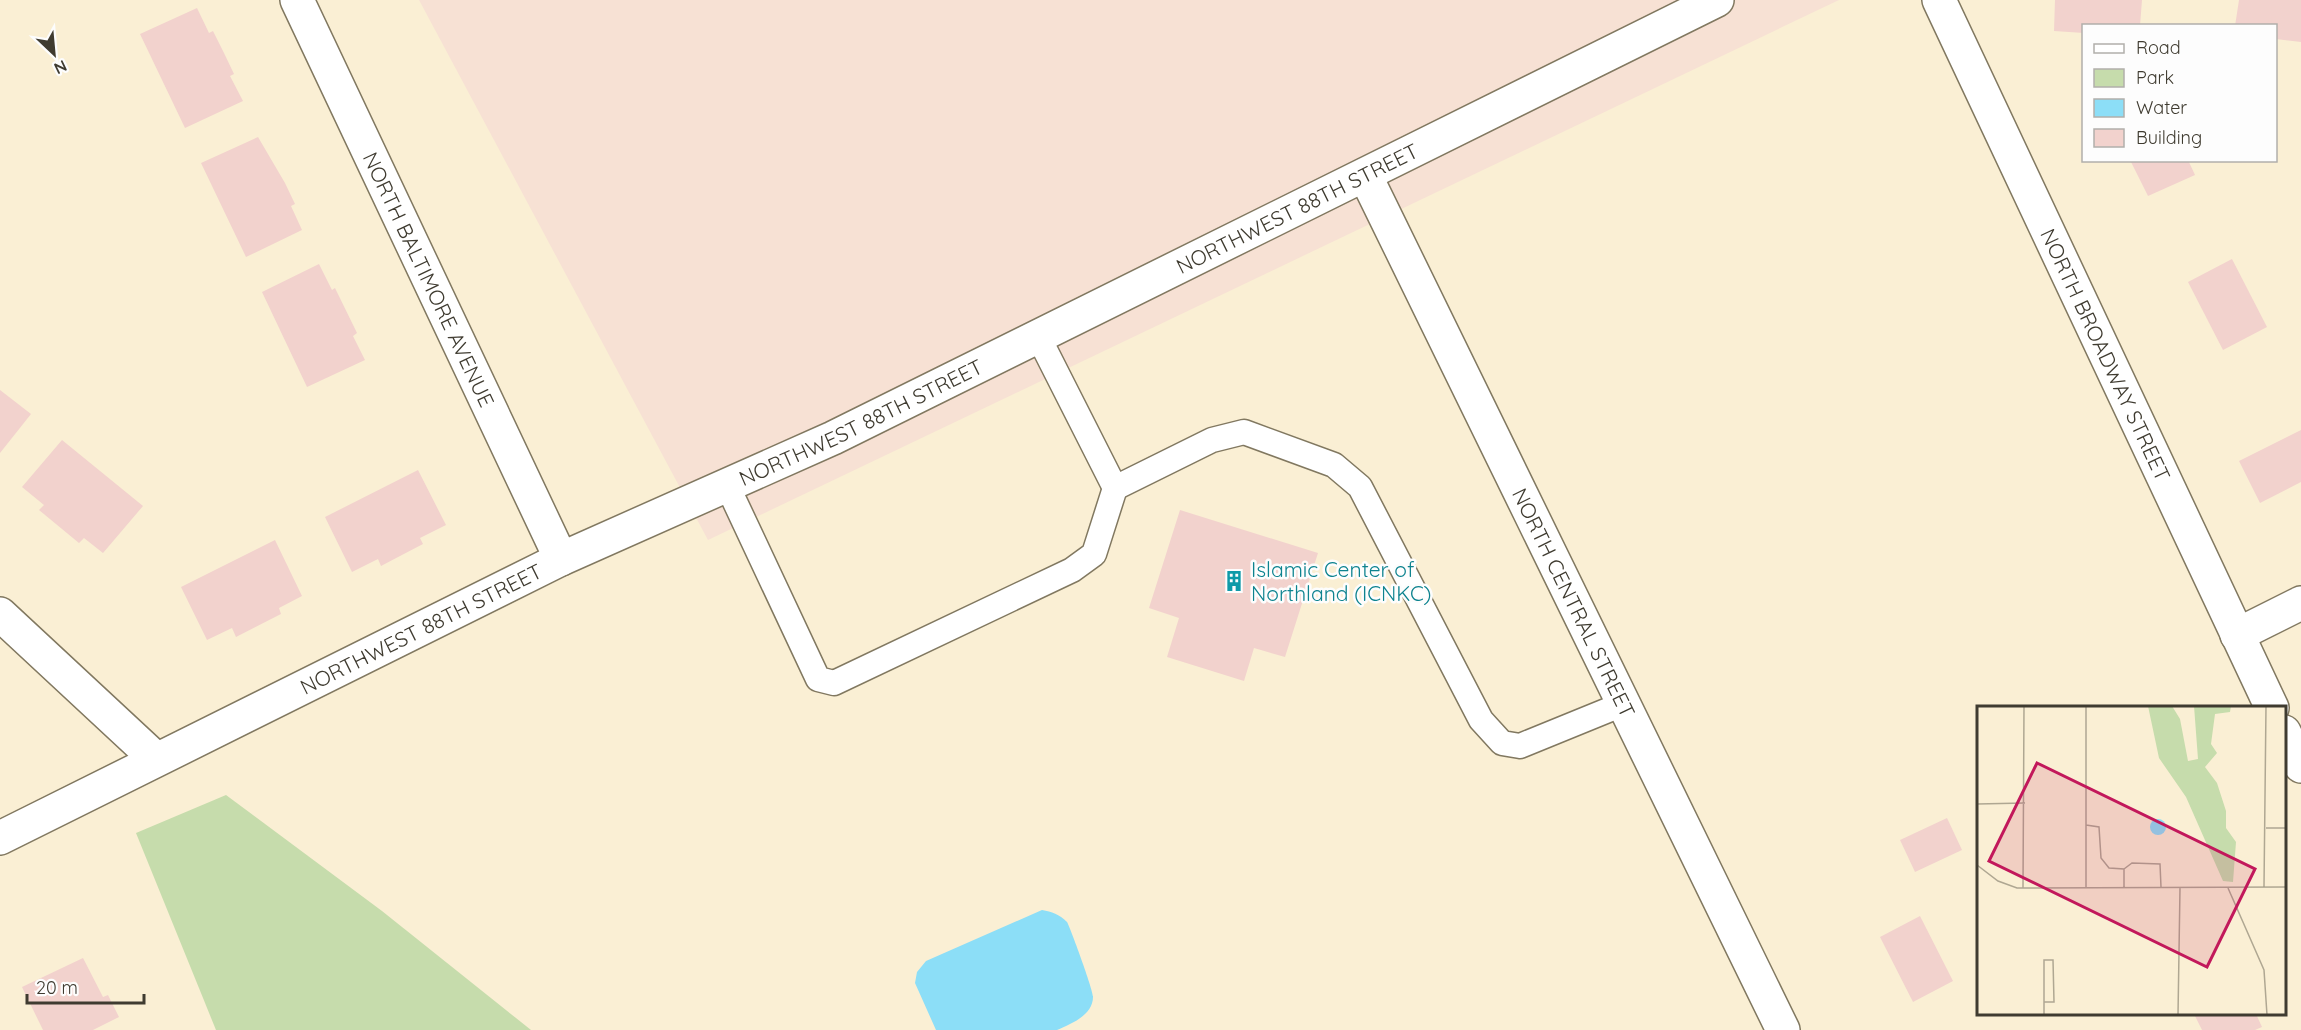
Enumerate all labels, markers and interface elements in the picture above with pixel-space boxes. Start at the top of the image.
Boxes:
north arrow [24,24,84,84]
legend [2082,24,2277,162]
text: Road [2136,36,2181,59]
text: N [51,56,70,79]
text: Park [2136,66,2174,89]
text: Water [2136,96,2187,119]
text: Building [2136,126,2202,149]
street label: NORTHWEST 88TH STREET [1172,137,1422,279]
street label: NORTH BALTIMORE AVENUE [358,148,500,411]
street label: NORTH BROADWAY STREET [2035,224,2176,485]
street label: NORTHWEST 88TH STREET [735,353,987,491]
street label: NORTH CENTRAL STREET [1507,484,1641,722]
place label: Islamic Center of Northland (ICNKC) [1251,556,1431,606]
street label: NORTHWEST 88TH STREET [296,558,546,700]
building icon: Islamic Center of Northland (ICNKC) [1222,569,1246,593]
inset map [1977,706,2286,1015]
scale bar [27,967,144,1005]
text: 20 m [36,976,78,999]

